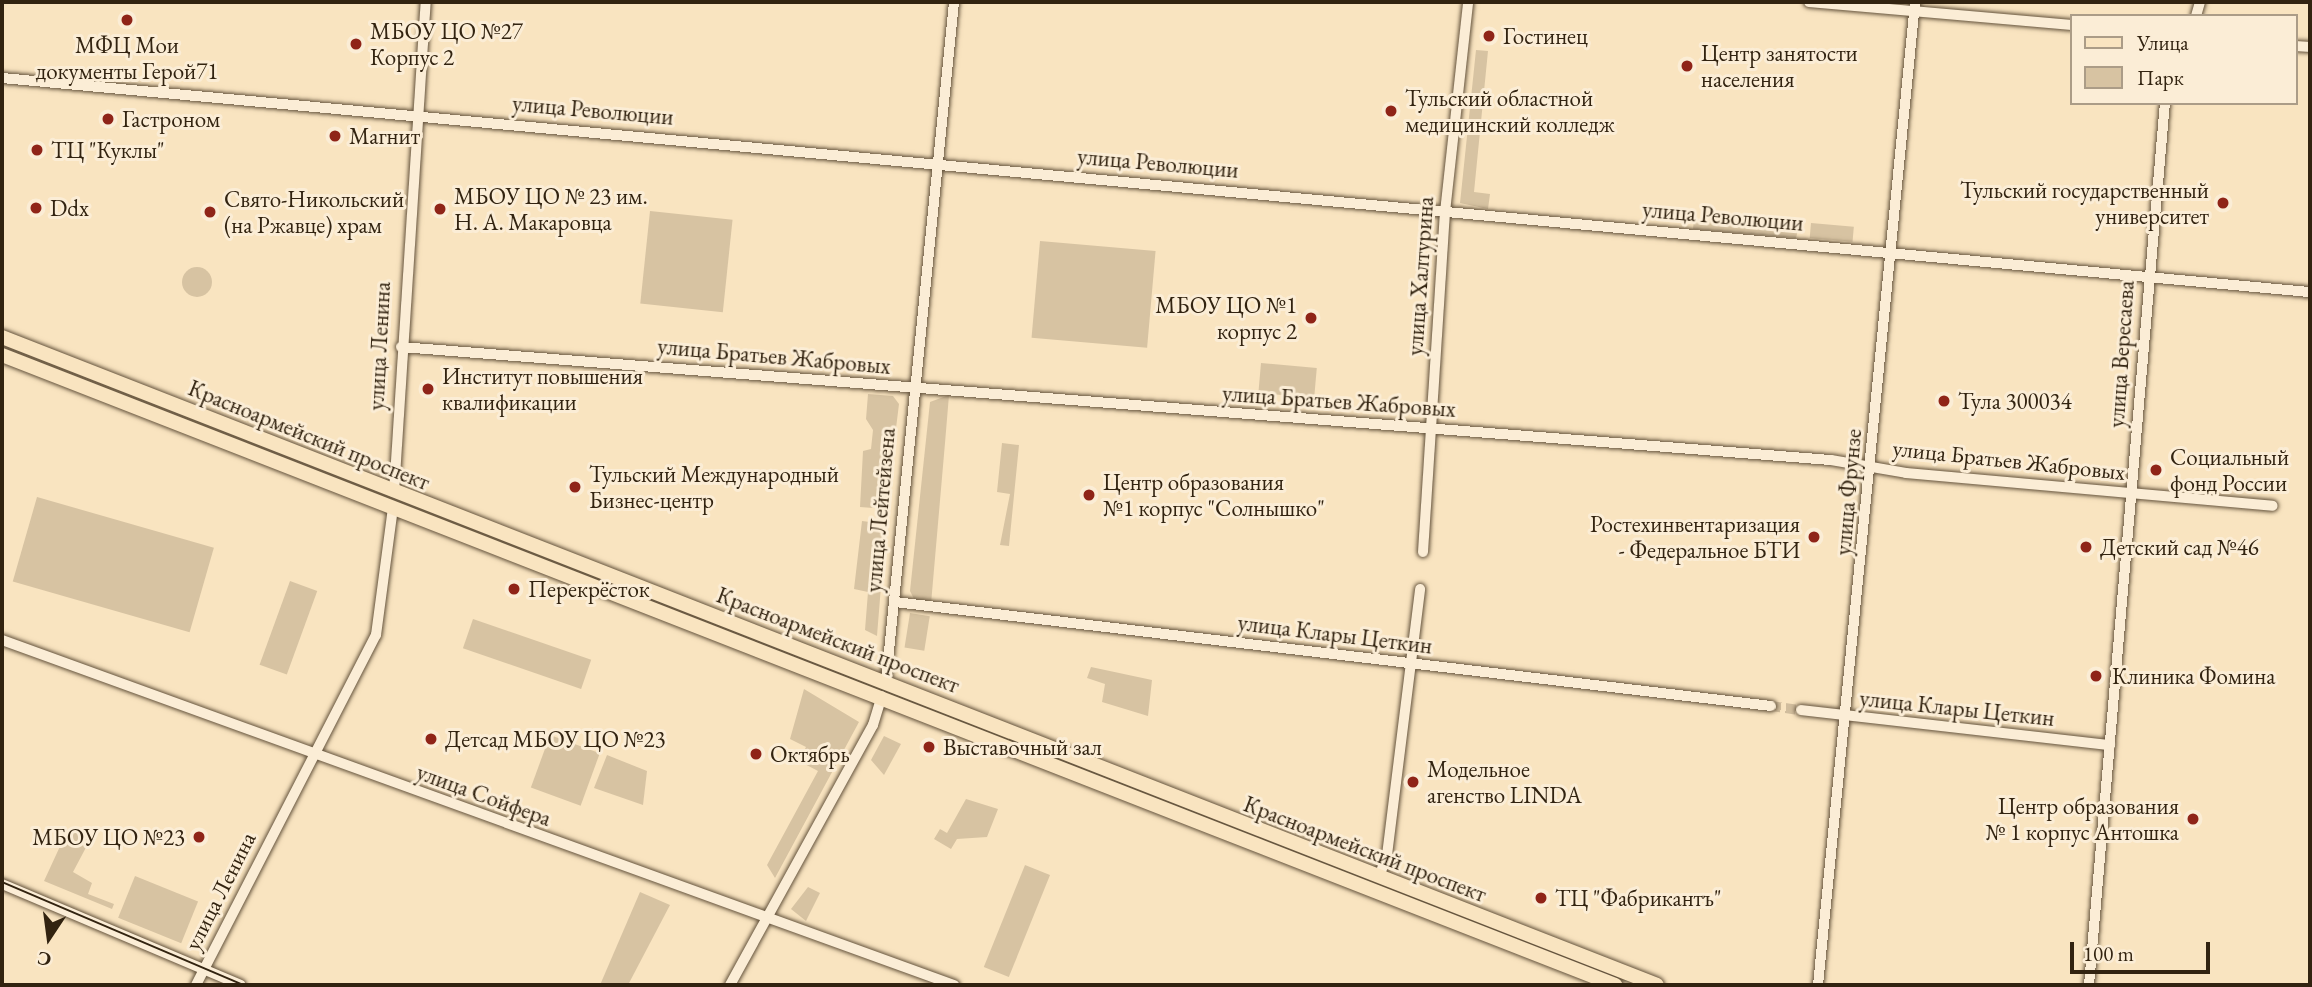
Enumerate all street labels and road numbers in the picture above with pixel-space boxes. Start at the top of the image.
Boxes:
street label: улица Революции [511,89,675,131]
street label: улица Революции [1076,142,1240,184]
street label: улица Халтурина [1401,195,1439,357]
street label: улица Революции [1641,195,1805,237]
street label: улица Вересаева [2102,279,2140,429]
street label: улица Ленина [362,281,396,411]
street label: улица Братьев Жабровых [656,332,892,380]
street label: Красноармейский проспект [184,374,434,496]
street label: улица Братьев Жабровых [1221,379,1457,423]
street label: улица Лейтейзена [859,426,901,594]
street label: улица Фрунзе [1829,428,1867,556]
street label: улица Братьев Жабровых [1891,434,2127,486]
street label: Красноармейский проспект [713,581,963,699]
street label: улица Клары Цеткин [1236,608,1434,660]
street label: улица Клары Цеткин [1858,684,2056,732]
street label: улица Сойфера [413,758,555,832]
street label: Красноармейский проспект [1240,790,1490,908]
street label: улица Ленина [178,827,262,955]

